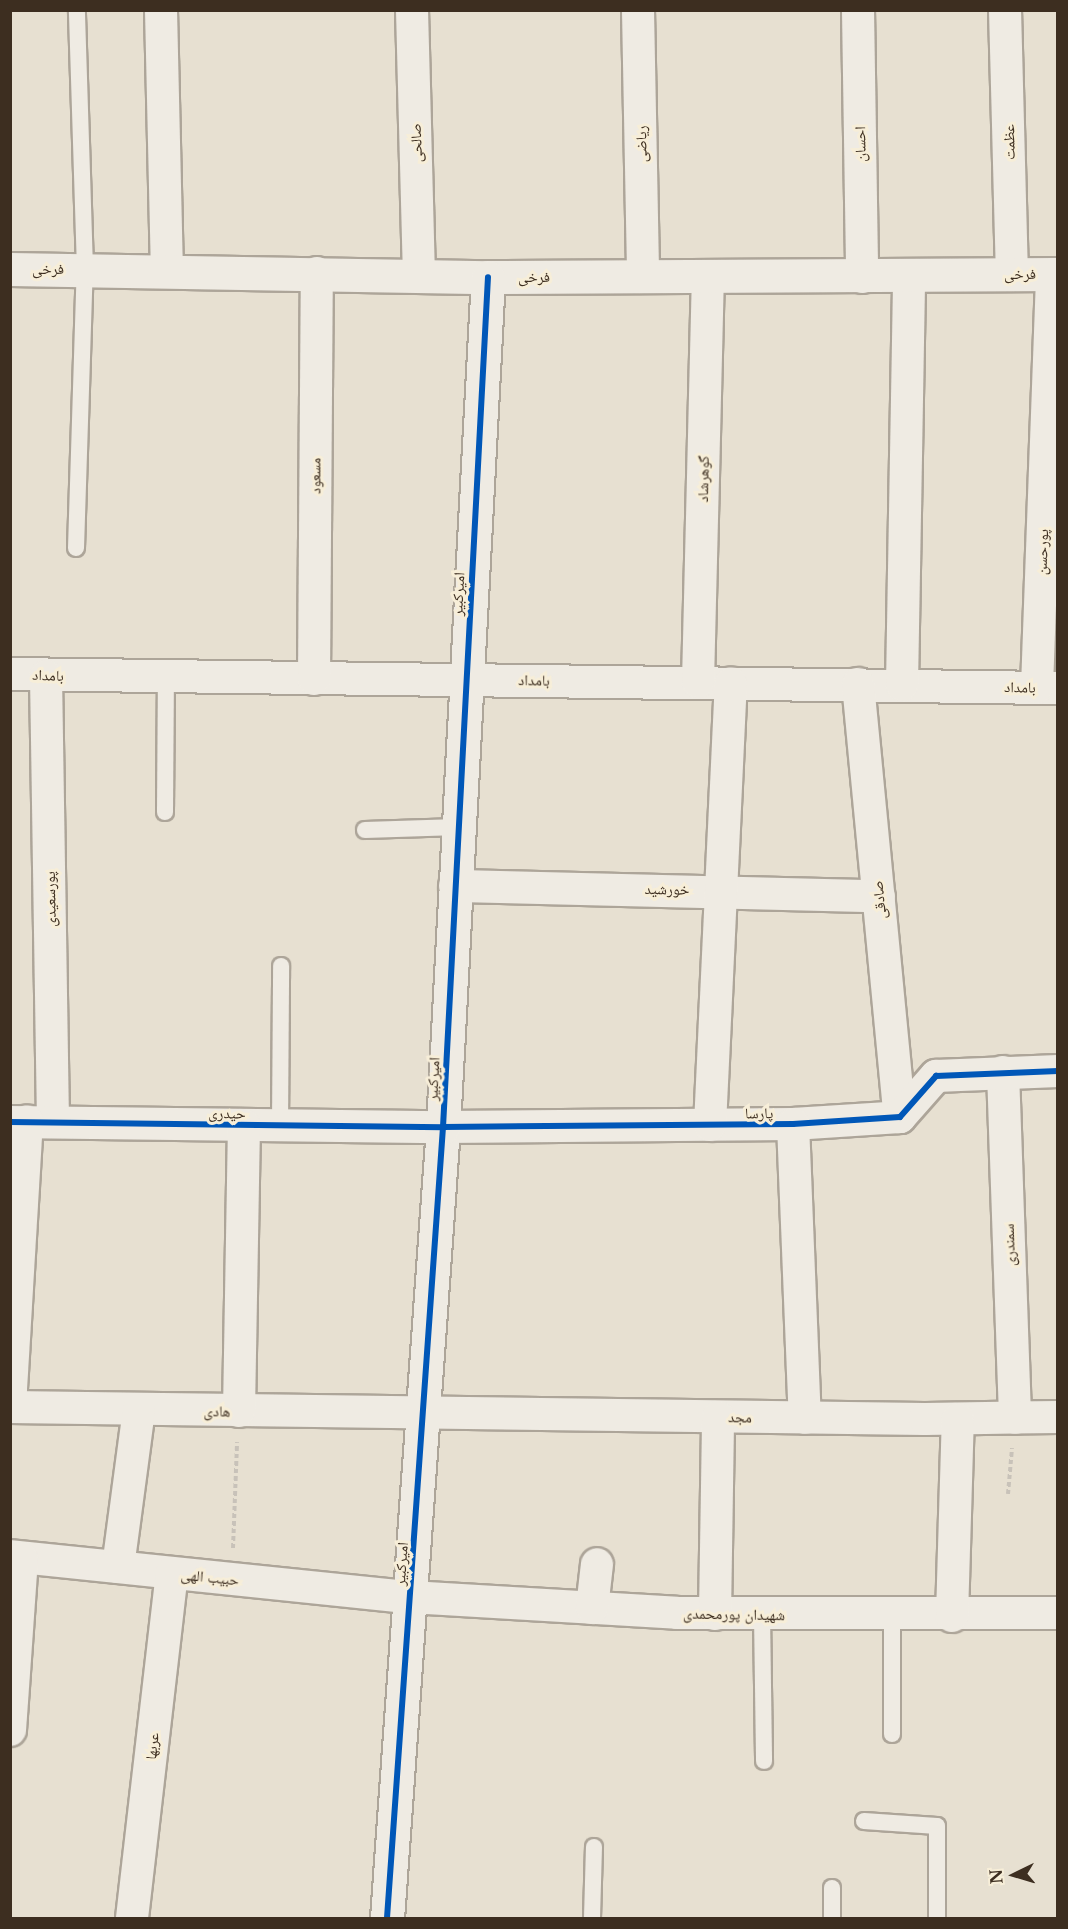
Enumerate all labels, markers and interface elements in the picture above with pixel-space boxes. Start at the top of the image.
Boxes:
street label: صالحی [406,123,426,163]
street label: عظمت [1000,124,1018,160]
street label: ریاضی [632,125,650,163]
street label: احسان [851,126,869,162]
street label: فرخی [32,260,64,278]
street label: فرخی [1004,265,1036,283]
street label: فرخی [518,268,550,286]
street label: گوهرشاد [694,455,712,503]
street label: مسعود [306,458,324,494]
street label: پورحسن [1032,529,1052,575]
street label: امیرکبیر [448,572,468,616]
street label: بامداد [32,665,64,685]
street label: بامداد [518,671,550,689]
street label: بامداد [1004,678,1036,696]
street label: پورسعیدی [41,871,59,927]
street label: خورشید [644,880,690,898]
street label: صادقی [868,880,890,920]
street label: امیرکبیر [423,1057,443,1101]
street label: حیدری [208,1104,246,1122]
street label: پارسا [745,1104,773,1122]
street label: سمندری [999,1223,1019,1267]
street label: هادی [203,1402,231,1420]
street label: مجد [728,1408,752,1426]
street label: امیرکبیر [390,1541,412,1587]
street label: حبیب الهی [180,1565,240,1589]
street label: شهیدان پورمحمدی [683,1604,785,1624]
street label: عربها [141,1731,163,1761]
north arrow [984,1845,1044,1905]
text: N [985,1868,1007,1885]

